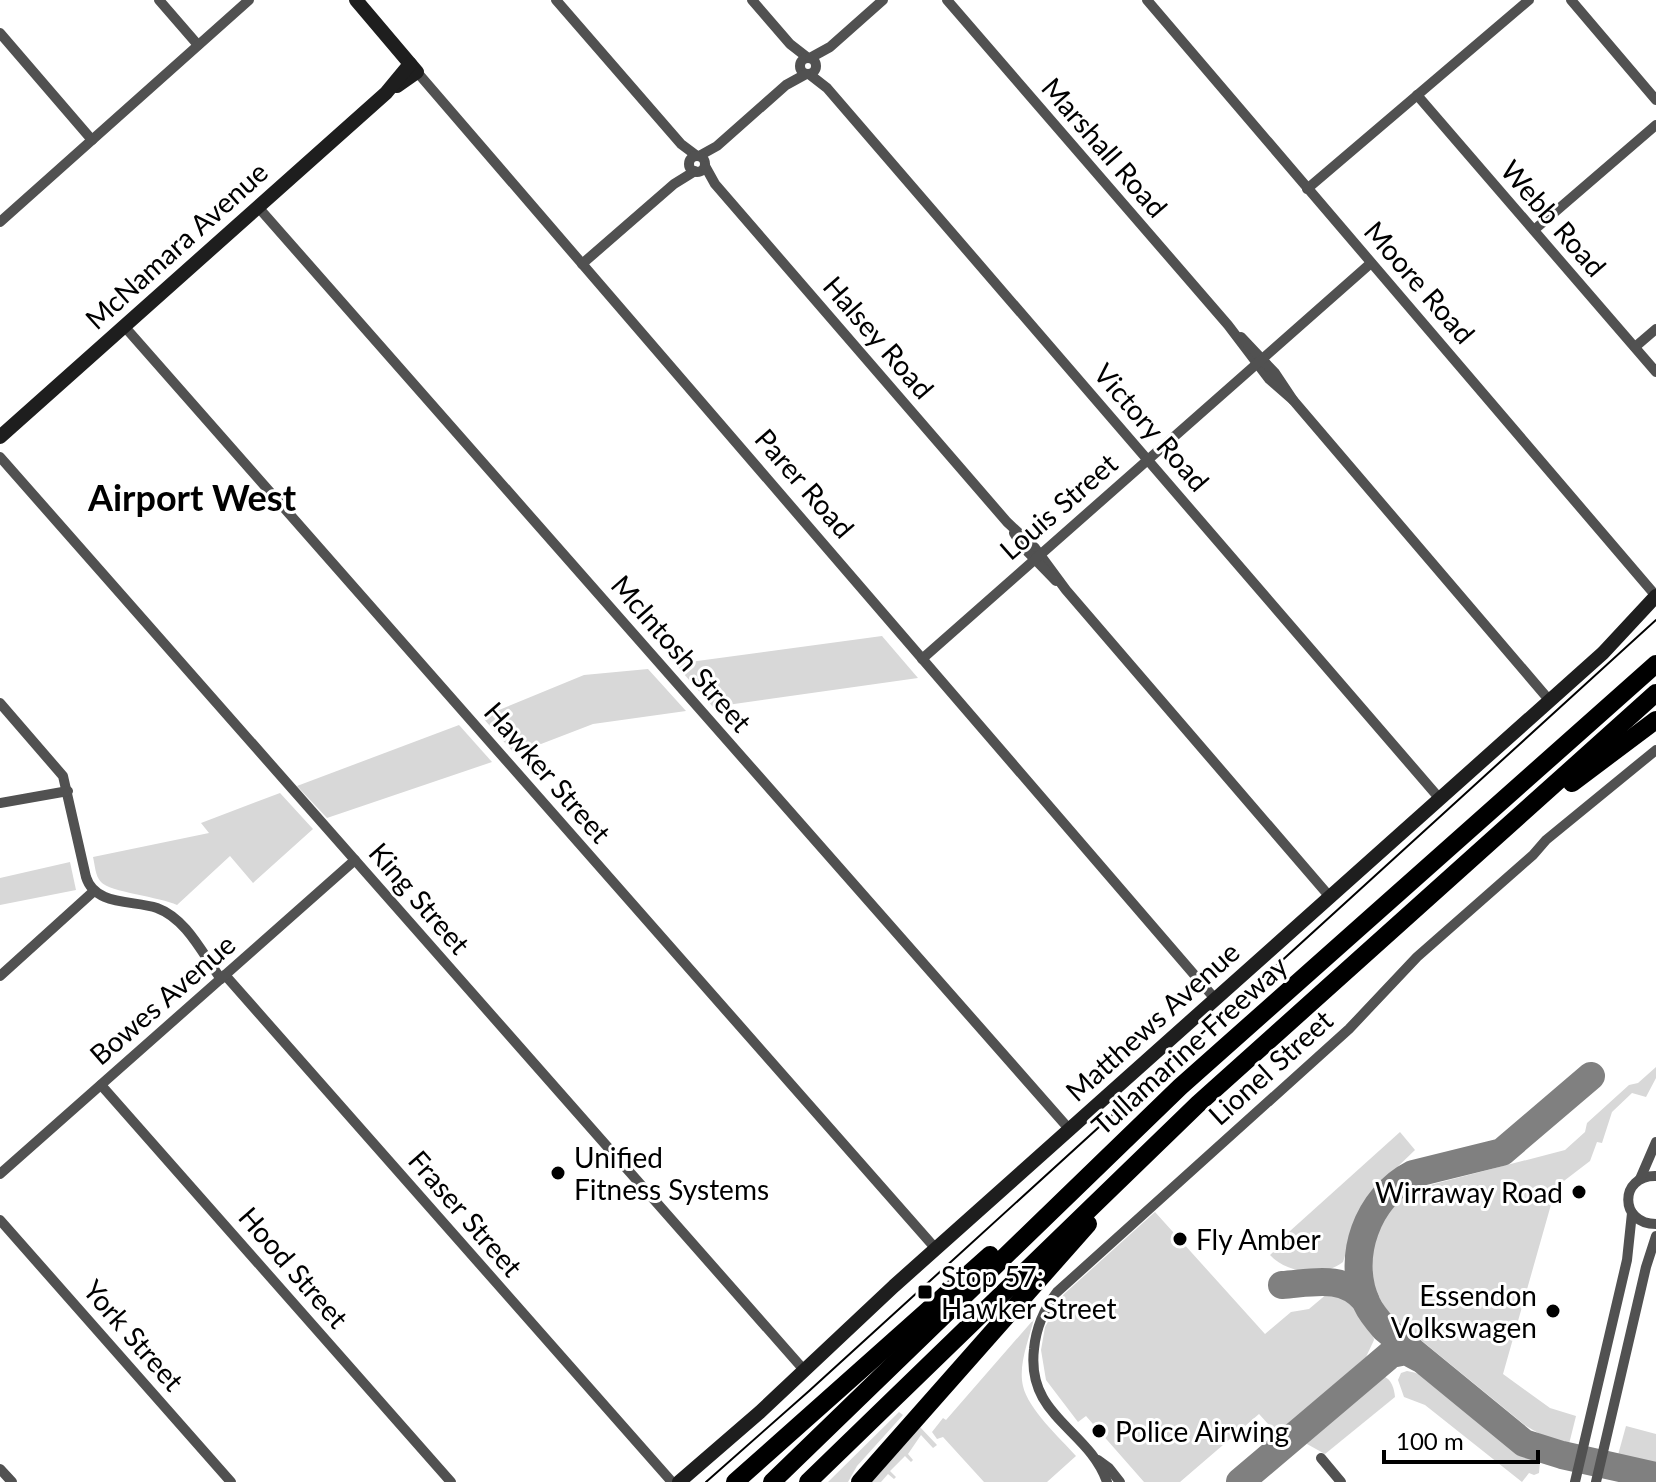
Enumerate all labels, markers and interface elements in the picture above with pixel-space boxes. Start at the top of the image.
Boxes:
street label: Marshall Road [1035,70,1175,224]
street label: Webb Road [1494,153,1614,283]
street label: McNamara Avenue [78,154,274,336]
street label: Moore Road [1358,214,1482,350]
street label: Halsey Road [817,269,941,405]
street label: Victory Road [1087,356,1217,498]
street label: Parer Road [748,421,862,545]
street label: Louis Street [992,446,1124,566]
district label: Airport West [87,475,297,519]
street label: McIntosh Street [605,568,759,738]
street label: Hawker Street [478,695,618,849]
street label: King Street [362,835,478,961]
street label: Bowes Avenue [82,927,242,1071]
street label: Matthews Avenue [1058,934,1246,1108]
street label: Tullamarine Freeway [1084,948,1294,1142]
street label: Lionel Street [1201,1003,1339,1131]
place label: Unified Fitness Systems [574,1140,769,1206]
street label: Fraser Street [402,1143,530,1283]
marker: Unified Fitness Systems [549,1164,567,1182]
place label: Wirraway Road [1375,1175,1563,1209]
marker: Wirraway Road [1570,1183,1588,1201]
street label: Hood Street [232,1200,356,1334]
place label: Fly Amber [1196,1222,1321,1256]
marker: Fly Amber [1171,1230,1189,1248]
place label: Stop 57: Hawker Street [941,1259,1117,1325]
street label: York Street [77,1273,191,1397]
place label: Essendon Volkswagen [1391,1278,1537,1344]
marker: Stop 57: Hawker Street [916,1283,934,1301]
marker: Essendon Volkswagen [1544,1302,1562,1320]
place label: Police Airwing [1115,1414,1289,1448]
scale bar [1384,1414,1538,1464]
marker: Police Airwing [1090,1422,1108,1440]
text: 100 m [1396,1426,1464,1455]

